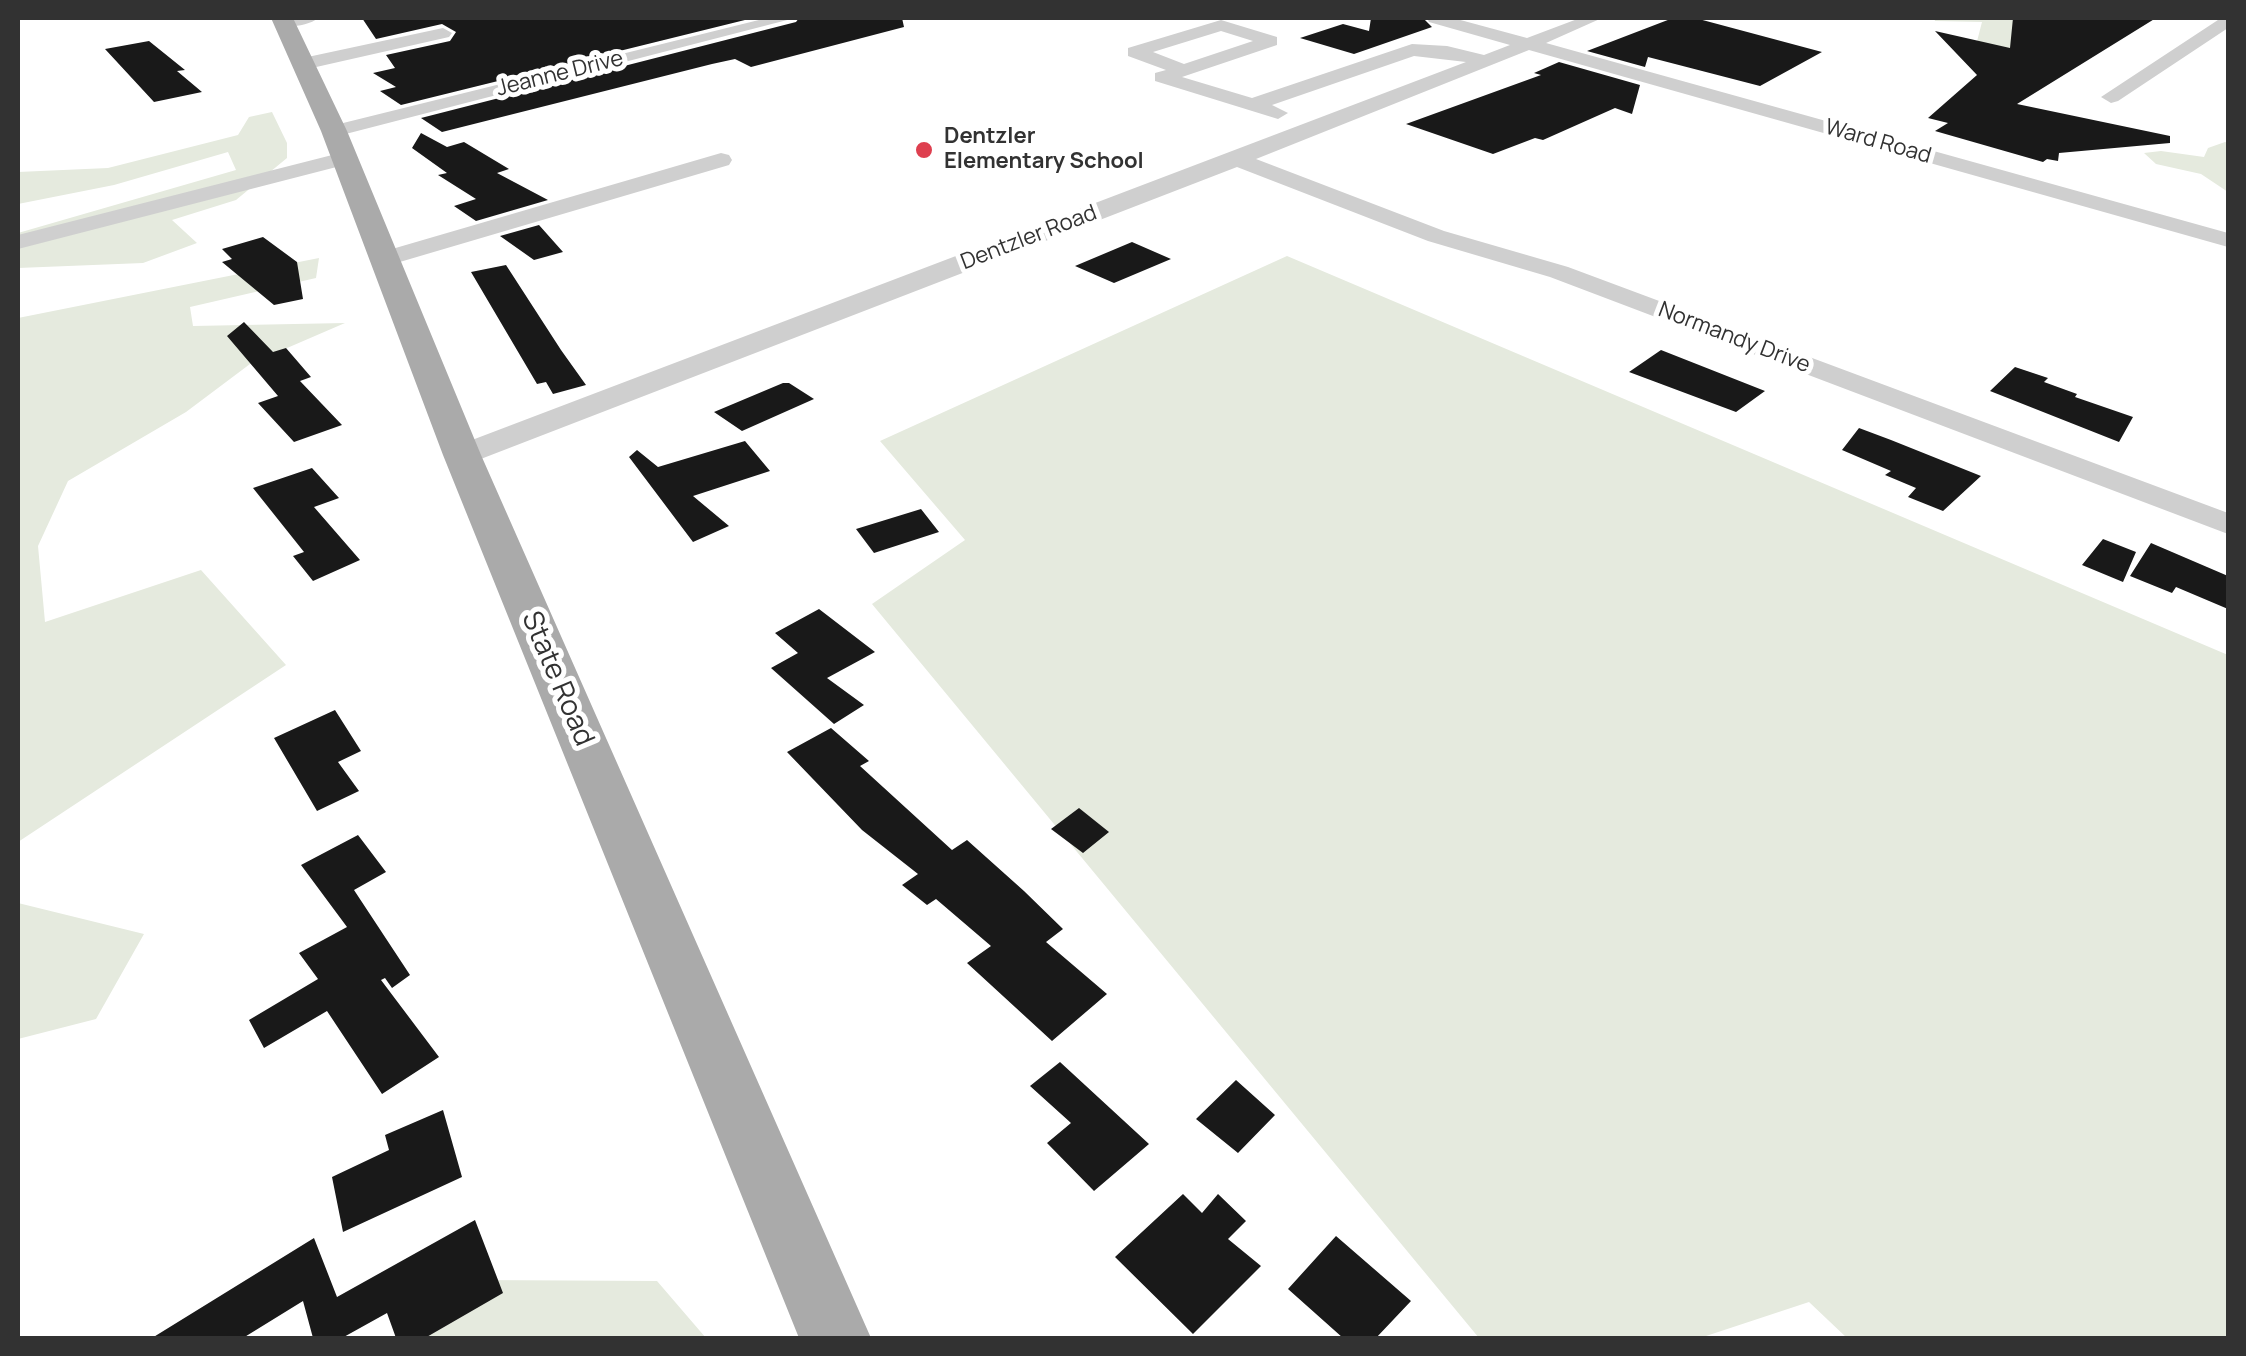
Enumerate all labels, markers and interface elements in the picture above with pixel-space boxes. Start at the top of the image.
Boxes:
street label: Jeanne Drive [494,45,626,103]
street label: Ward Road [1822,114,1934,170]
place label: Dentzler Elementary School [944,124,1144,175]
marker: Dentzler Elementary School [913,139,935,161]
street label: Dentzler Road [957,200,1101,276]
street label: Normandy Drive [1654,297,1814,379]
street label: State Road [514,607,600,751]

